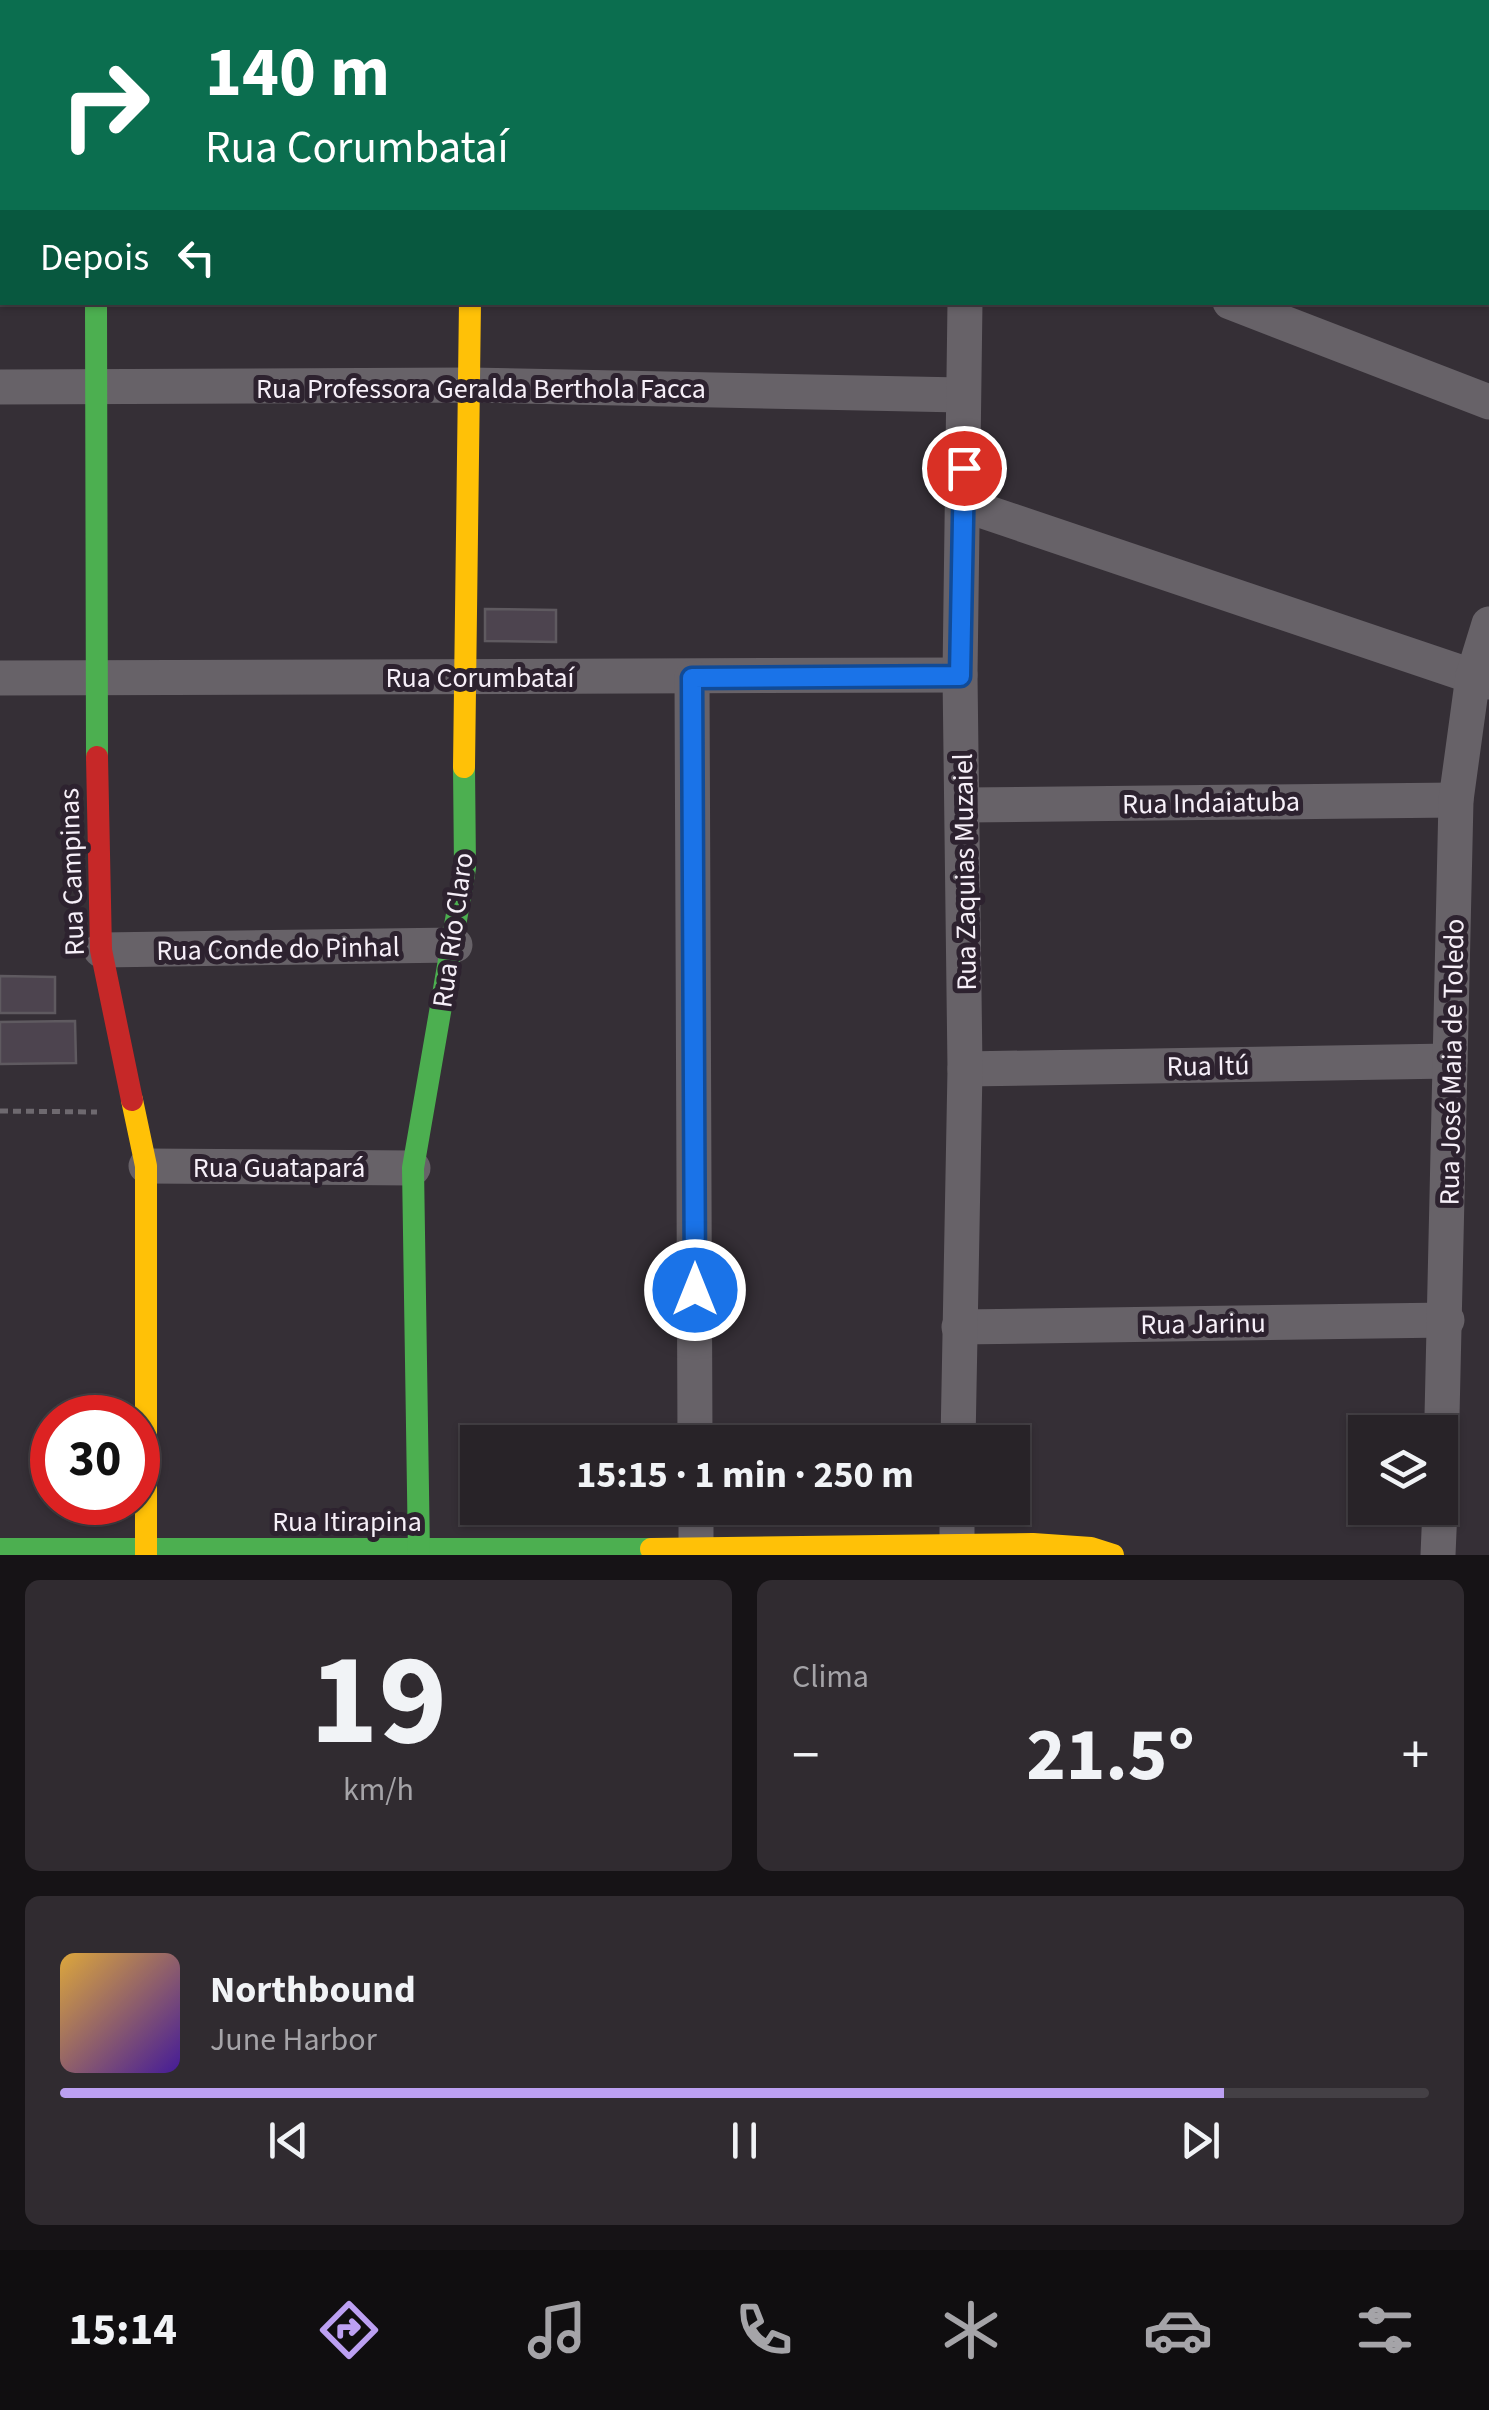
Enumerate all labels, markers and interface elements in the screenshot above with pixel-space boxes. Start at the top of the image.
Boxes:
text: 140 m [205,23,390,123]
icon: right [40,40,170,170]
text: Rua Corumbataí [205,116,509,180]
icon: left [169,230,224,285]
text: Depois [40,231,149,285]
street label: Rua Professora Geralda Berthola Facca [256,369,706,409]
pin [922,426,1007,511]
icon: arrive [937,441,992,496]
street label: Rua Corumbataí [386,658,576,698]
street label: Rua Zaquias Muzaiel [943,753,987,991]
street label: Rua Indaiatuba [1122,781,1300,825]
street label: Rua Campinas [49,787,95,957]
street label: Rua Río Claro [422,850,484,1010]
street label: Rua José Maia de Toledo [1430,918,1474,1206]
street label: Rua Conde do Pinhal [156,927,400,971]
street label: Rua Itú [1166,1045,1250,1087]
street label: Rua Guatapará [193,1148,365,1188]
position arrow [643,1238,747,1342]
street label: Rua Jarinu [1140,1303,1266,1345]
speed limit sign: 30 [30,1395,160,1525]
map controls [1348,1415,1458,1525]
button: layers [1348,1415,1458,1525]
text: 15:15 · 1 min · 250 m [576,1448,914,1502]
street label: Rua Itirapina [272,1502,422,1542]
text: 19 [310,1609,447,1794]
text: Clima [792,1654,869,1700]
text: 21.5° [1026,1702,1195,1809]
text: − [792,1717,819,1795]
text: + [1402,1717,1429,1795]
text: km/h [343,1767,414,1813]
text: Northbound [210,1963,416,2017]
text: June Harbor [210,2017,377,2063]
icon: previous [261,2113,316,2168]
icon: pause [717,2113,772,2168]
icon: next [1173,2113,1228,2168]
icon: directions [314,2295,384,2365]
icon: music [522,2295,592,2365]
icon: phone [729,2295,799,2365]
icon: climate [936,2295,1006,2365]
icon: car [1143,2295,1213,2365]
icon: filters [1350,2295,1420,2365]
text: 15:14 [69,2298,177,2362]

